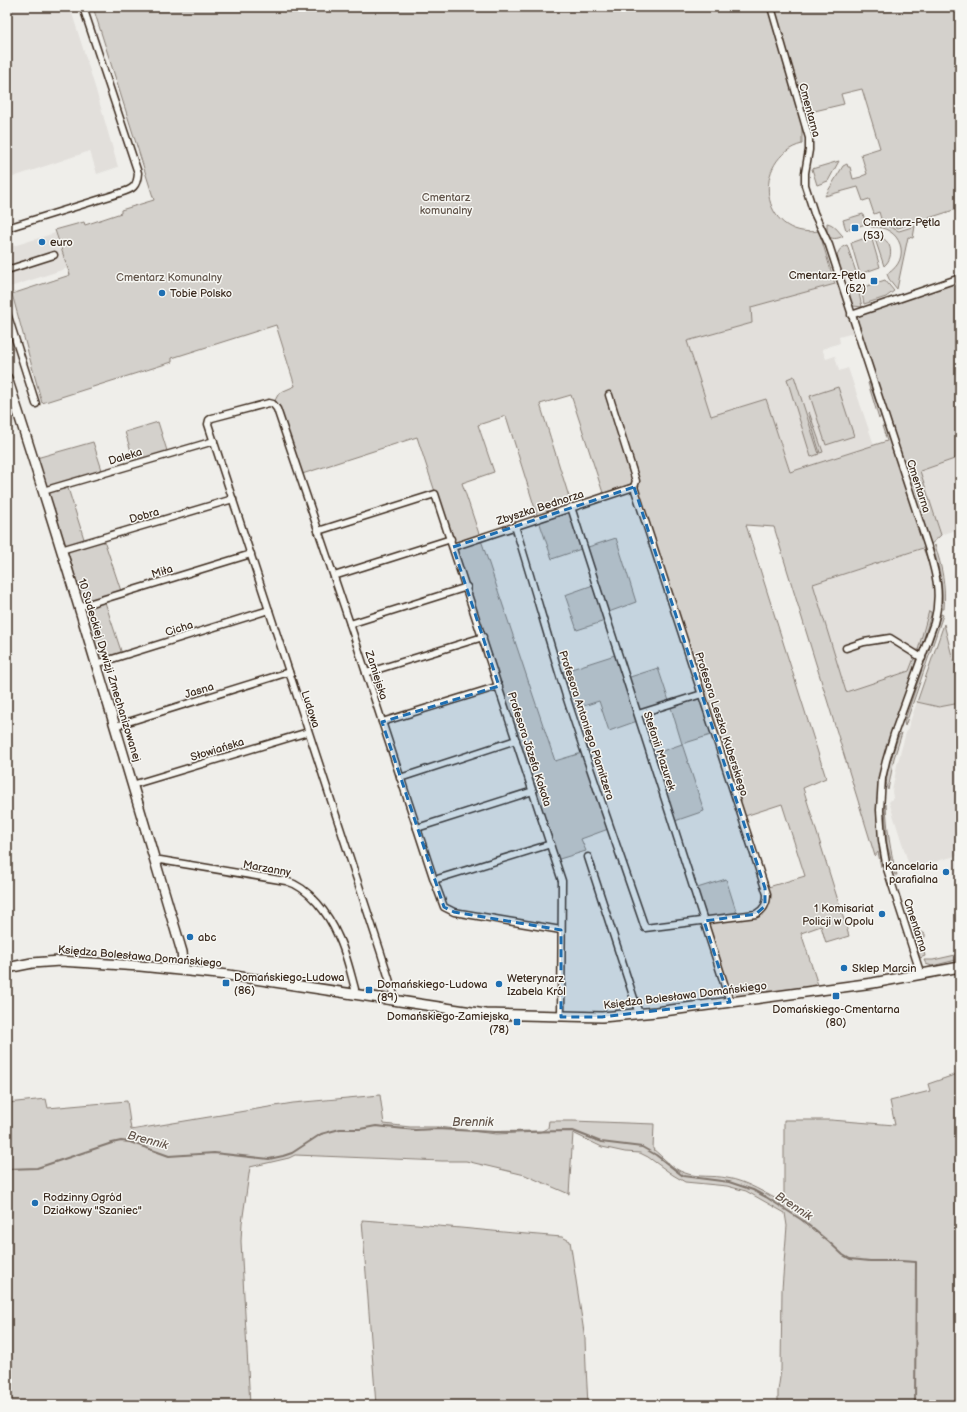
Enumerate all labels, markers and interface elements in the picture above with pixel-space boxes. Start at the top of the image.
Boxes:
street label: Cmentarna [796,82,823,139]
park label: Cmentarz komunalny [420,191,472,217]
place label: Cmentarz-Pętla (53) [863,216,940,242]
marker: Cmentarz-Pętla (53) [850,223,860,233]
place label: euro [50,236,73,249]
marker: euro [37,237,47,247]
place label: Cmentarz-Pętla (52) [789,269,866,295]
park label: Cmentarz Komunalny [116,271,222,284]
marker: Cmentarz-Pętla (52) [869,276,879,286]
place label: Tobie Polsko [170,287,232,300]
marker: Tobie Polsko [157,288,167,298]
street label: Daleka [107,445,144,468]
street label: Cmentarna [904,458,933,514]
street label: Zbyszka Bednorza [494,487,585,528]
street label: Dobra [128,505,160,526]
street label: Miła [150,562,174,581]
street label: 10 Sudeckiej Dywizji Zmechanizowanej [75,577,144,763]
street label: Cicha [164,618,195,639]
street label: Zamiejska [362,648,391,701]
street label: Profesora Antoniego Plamitzera [556,649,617,801]
street label: Profesora Leszka Kuberskiego [692,650,751,798]
street label: Jasna [183,680,215,701]
street label: Ludowa [298,689,323,729]
street label: Profesora Józefa Kokota [505,690,554,808]
street label: Stefanii Mazurek [641,710,679,793]
street label: Słowiańska [189,735,245,764]
street label: Marzanny [242,858,292,879]
place label: Kancelaria parafialna [885,860,938,886]
marker: Kancelaria parafialna [941,867,951,877]
street label: Cmentarna [901,897,930,953]
place label: 1 Komisariat Policji w Opolu [802,902,875,928]
marker: 1 Komisariat Policji w Opolu [877,909,887,919]
place label: abc [198,931,216,944]
marker: abc [185,932,195,942]
street label: Księdza Bolesława Domańskiego [57,943,222,970]
place label: Sklep Marcin [852,962,916,975]
marker: Sklep Marcin [839,963,849,973]
place label: Domańskiego-Ludowa (86) [234,971,344,997]
place label: Weterynarz Izabela Król [507,972,566,998]
marker: Domańskiego-Ludowa (86) [221,978,231,988]
place label: Domańskiego-Ludowa (89) [377,978,487,1004]
marker: Weterynarz Izabela Król [494,979,504,989]
street label: Księdza Bolesława Domańskiego [603,979,767,1012]
marker: Domańskiego-Ludowa (89) [364,985,374,995]
marker: Domańskiego-Cmentarna (80) [831,991,841,1001]
place label: Domańskiego-Cmentarna (80) [772,1003,900,1029]
place label: Domańskiego-Zamiejska (78) [387,1010,509,1036]
marker: Domańskiego-Zamiejska (78) [512,1017,522,1027]
water label: Brennik [452,1115,495,1130]
water label: Brennik [126,1128,171,1153]
water label: Brennik [772,1189,816,1225]
place label: Rodzinny Ogród Działkowy "Szaniec" [43,1191,142,1217]
marker: Rodzinny Ogród Działkowy "Szaniec" [30,1198,40,1208]

